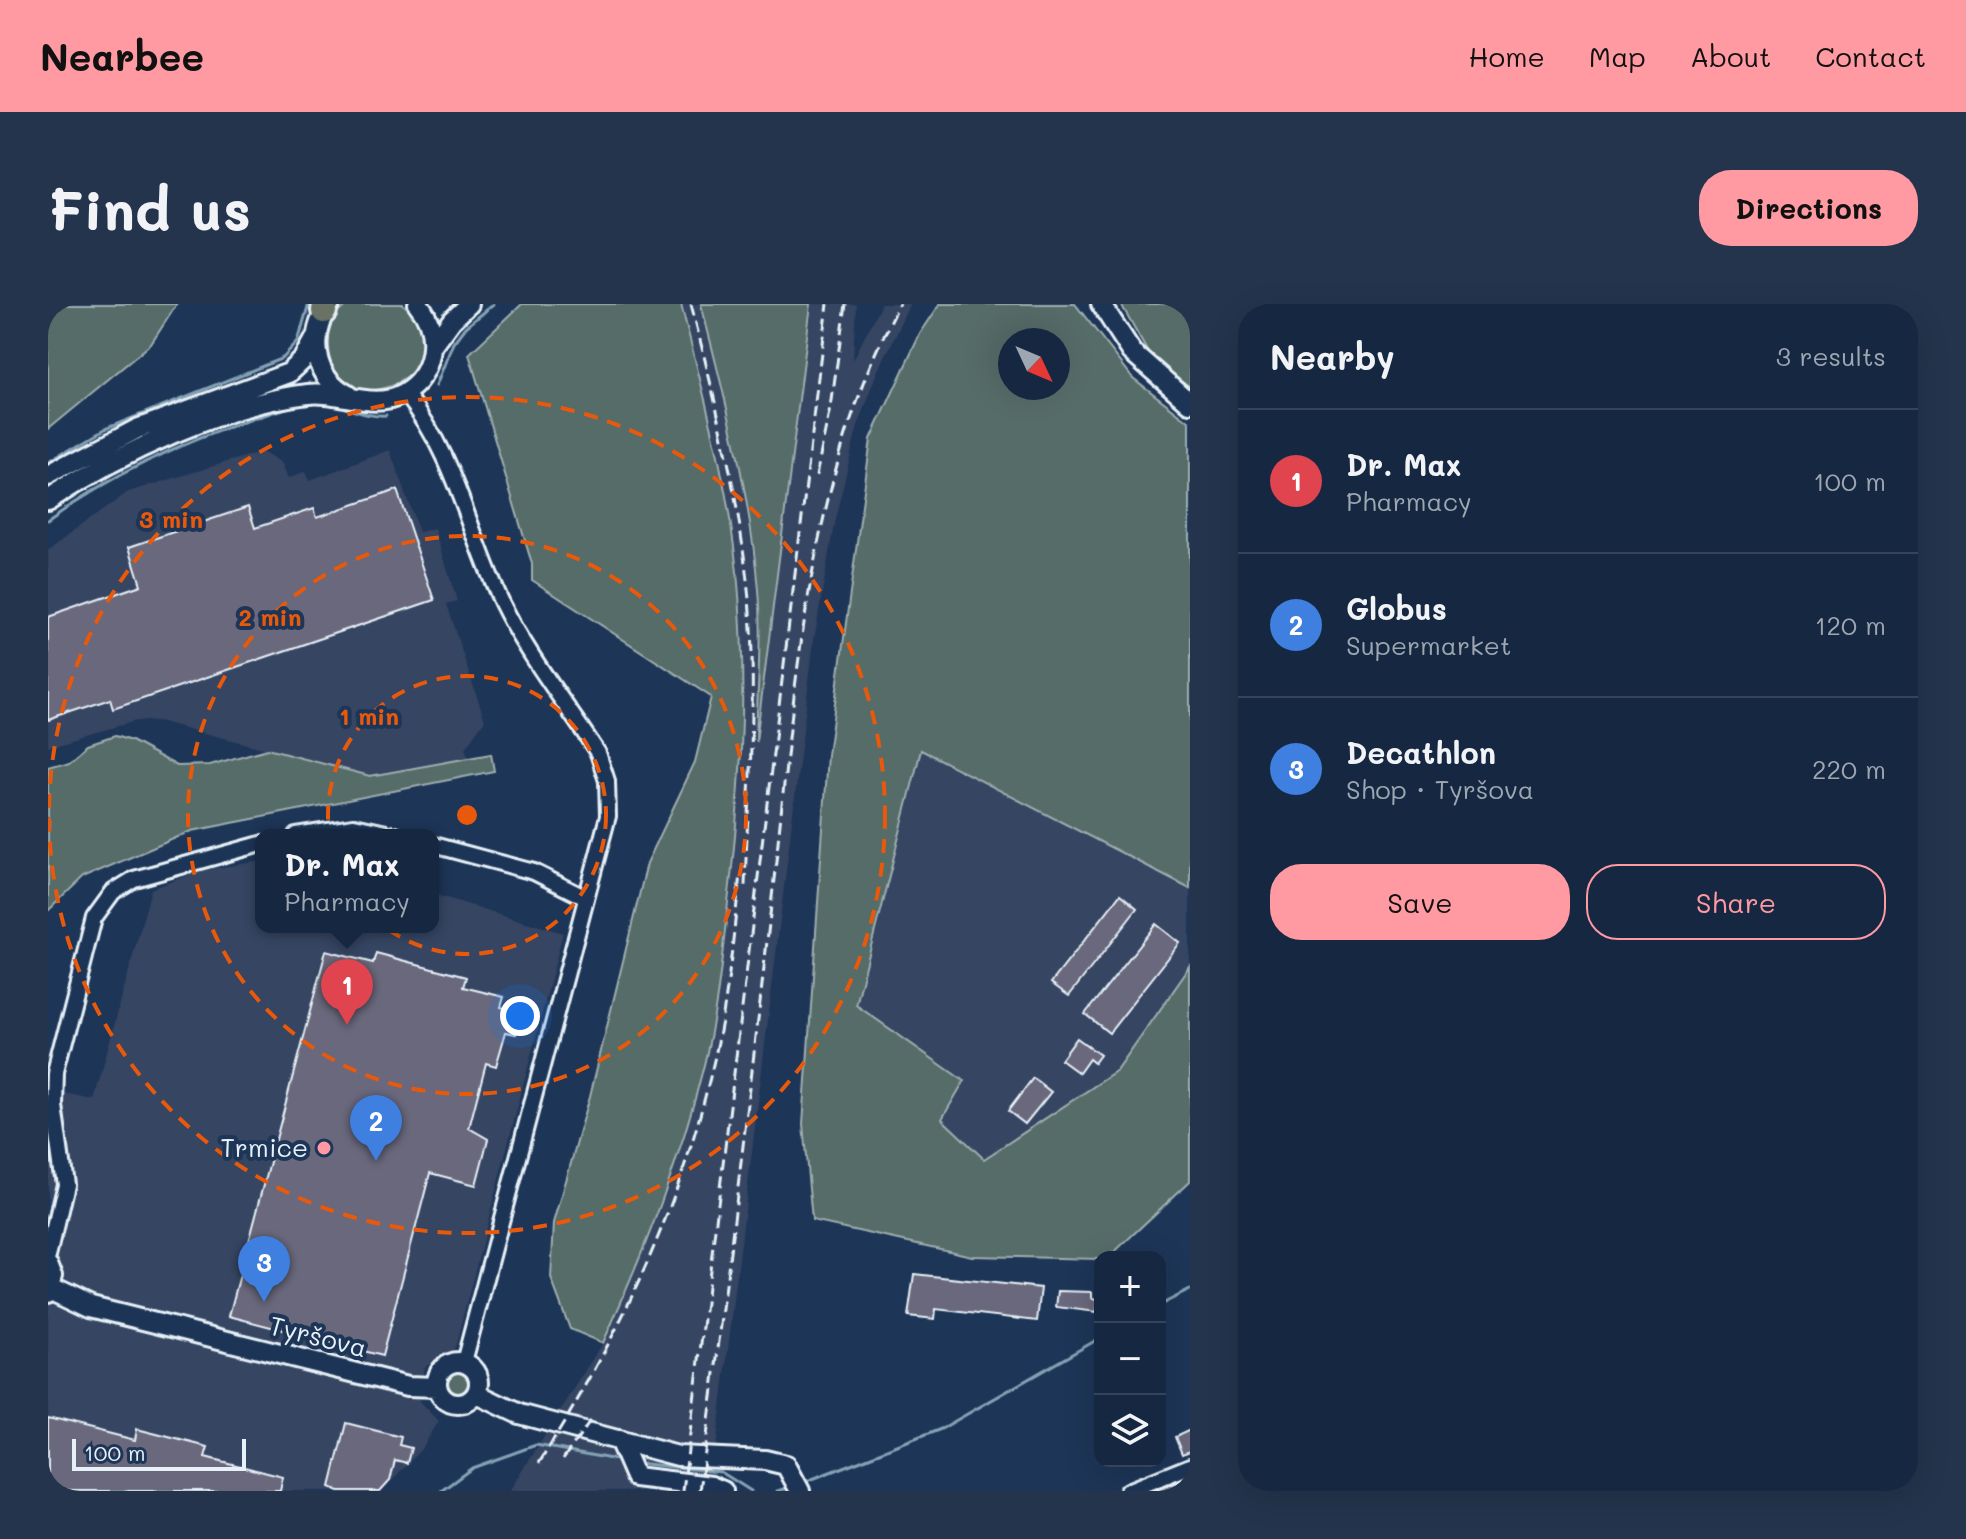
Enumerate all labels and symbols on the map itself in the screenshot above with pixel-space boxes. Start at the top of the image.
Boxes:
north arrow [998,328,1070,400]
text: 3 min [139,503,203,534]
text: 2 min [239,601,302,632]
text: 1 min [339,700,399,731]
centre of rings [453,801,481,829]
pin: 1 [321,959,373,1025]
your location [500,996,540,1036]
pin: 2 [350,1095,402,1161]
place label: Trmice [220,1130,308,1164]
marker: Trmice [315,1139,333,1157]
pin: 3 [238,1236,290,1302]
street label: Tyršova [266,1308,370,1365]
scale bar [72,1435,246,1471]

